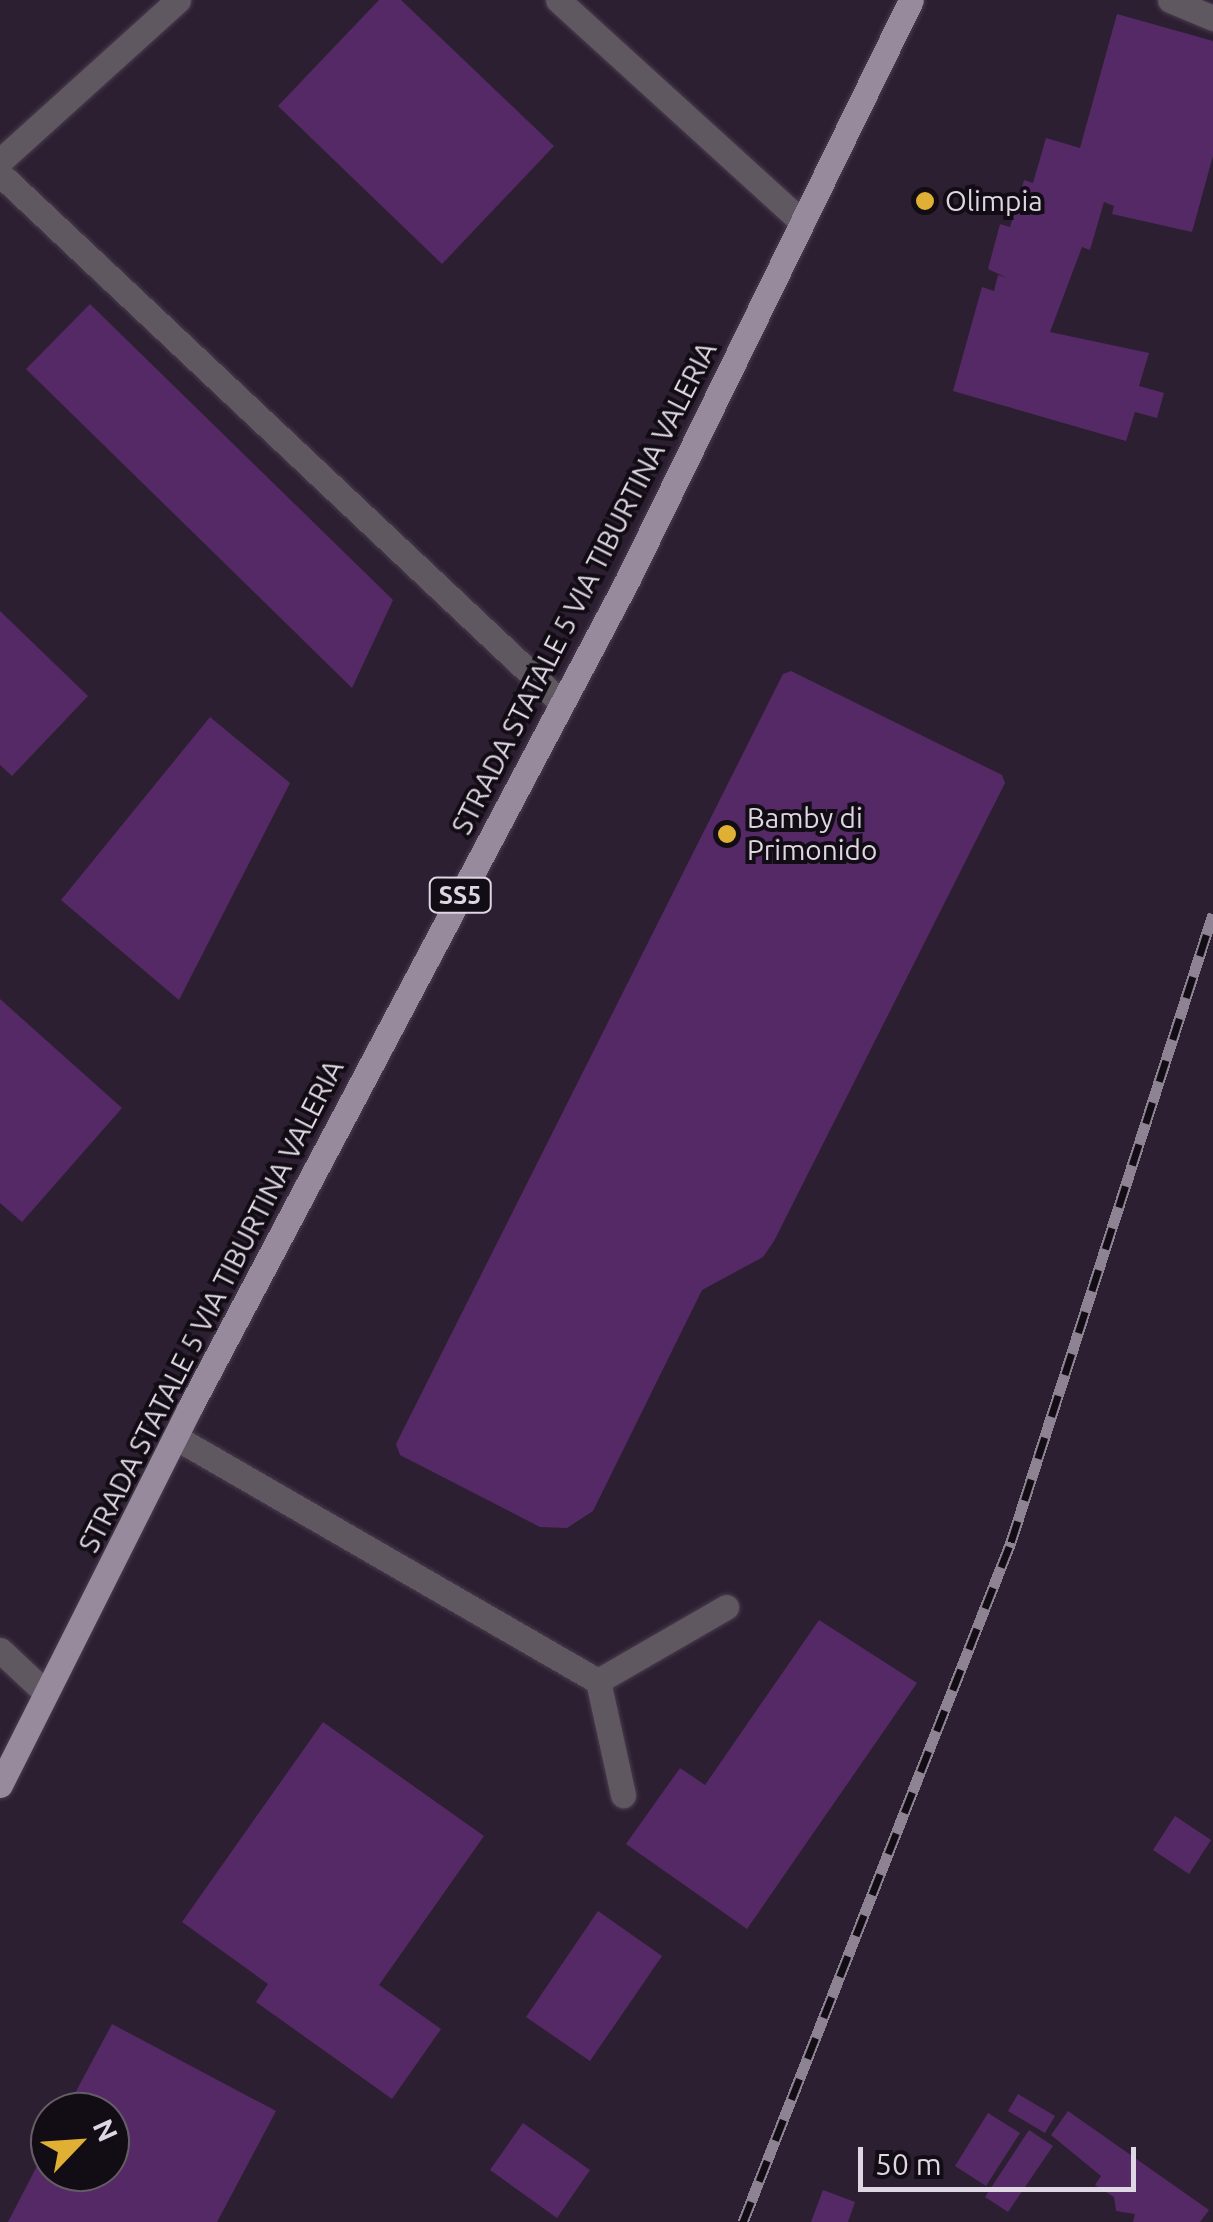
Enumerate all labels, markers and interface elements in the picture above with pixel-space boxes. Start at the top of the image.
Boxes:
place label: Olimpia [945,184,1043,218]
marker: Olimpia [914,190,936,212]
street label: STRADA STATALE 5 VIA TIBURTINA VALERIA [445,336,723,840]
place label: Bamby di Primonido [747,801,877,867]
marker: Bamby di Primonido [716,823,738,845]
road number: SS5 [428,875,492,915]
street label: STRADA STATALE 5 VIA TIBURTINA VALERIA [72,1054,350,1558]
north arrow [30,2092,130,2192]
text: N [87,2114,124,2146]
scale bar [863,2127,1140,2189]
text: 50 m [875,2147,942,2181]

